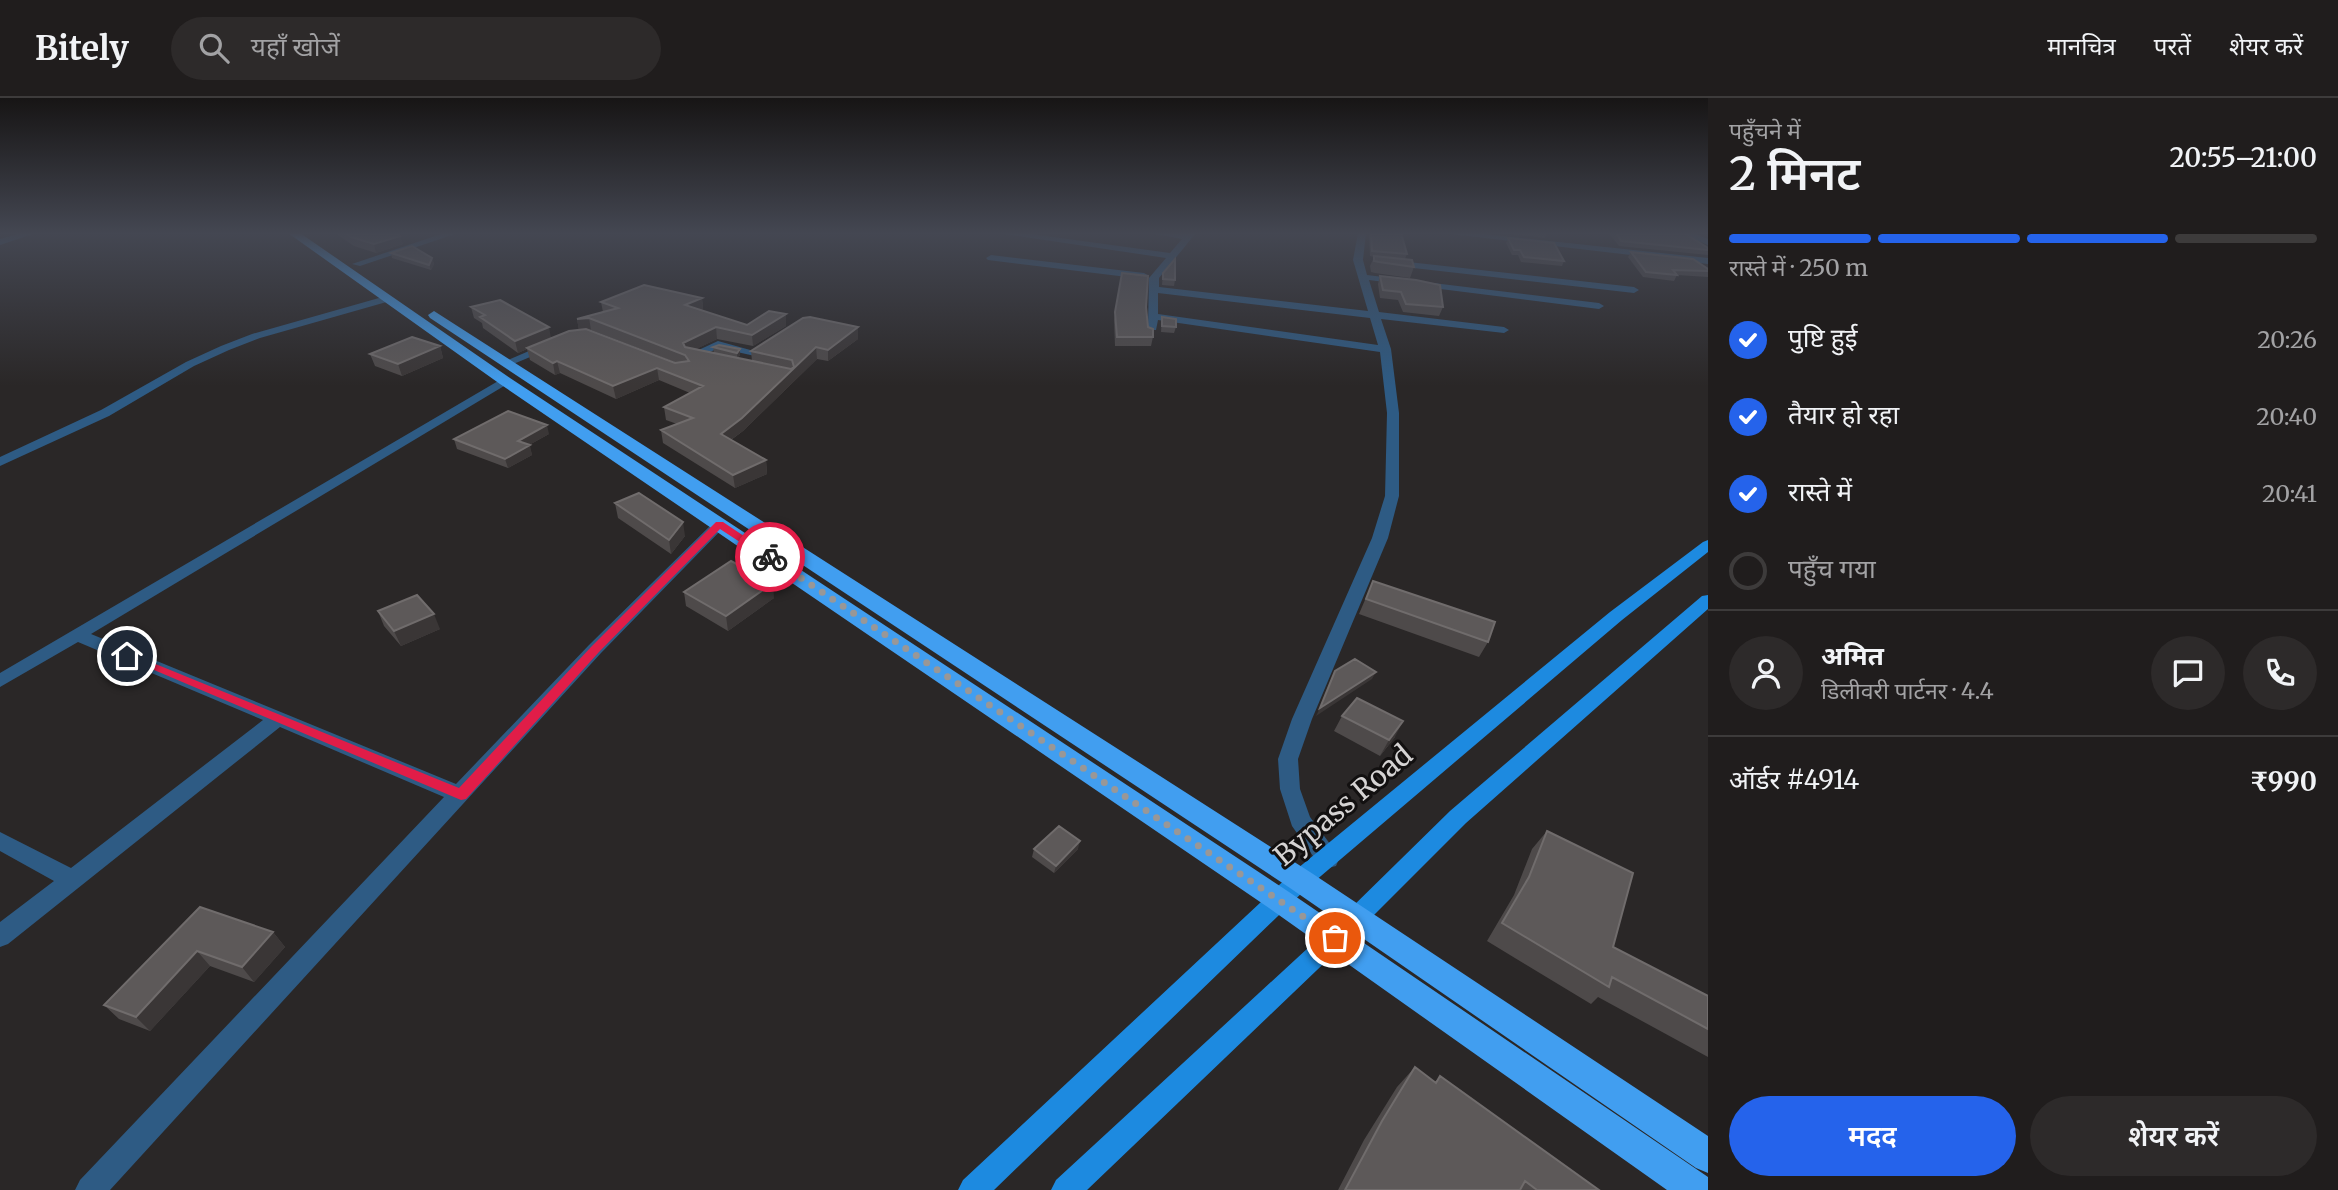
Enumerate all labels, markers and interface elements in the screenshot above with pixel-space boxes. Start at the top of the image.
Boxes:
search box [171,17,661,80]
text: Bitely [35,28,129,69]
icon: search [195,29,233,67]
text: यहाँ खोजें [251,30,340,63]
text: मानचित्र [2047,31,2116,62]
text: परतें [2154,31,2191,62]
text: शेयर करें [2229,31,2303,62]
text: पहुँचने में [1729,116,1801,145]
text: 20:55–21:00 [2169,141,2317,174]
text: 2 मिनट [1729,145,1861,203]
text: रास्ते में · 250 m [1729,253,1868,282]
icon: check [1729,321,1767,359]
text: पुष्टि हुई [1788,321,1857,354]
text: 20:26 [2257,325,2317,354]
icon: check [1729,398,1767,436]
text: तैयार हो रहा [1788,398,1899,431]
text: 20:40 [2256,402,2317,431]
icon: check [1729,475,1767,513]
text: रास्ते में [1788,475,1852,508]
text: 20:41 [2262,479,2317,508]
courier [735,522,805,592]
icon: bike [751,538,789,576]
text: पहुँच गया [1788,552,1876,585]
pin [97,626,157,686]
button: person [1729,636,1803,710]
button: chat [2151,636,2225,710]
button: phone [2243,636,2317,710]
icon: home [108,637,146,675]
text: अमित [1821,639,1884,672]
text: डिलीवरी पार्टनर · 4.4 [1821,676,1994,705]
street label: Bypass Road [1266,737,1420,873]
text: ऑर्डर #4914 [1729,763,1859,796]
text: ₹990 [2250,765,2317,798]
pin [1305,908,1365,968]
icon: bag [1316,919,1354,957]
button: मदद [1729,1096,2016,1176]
button: शेयर करें [2030,1096,2317,1176]

